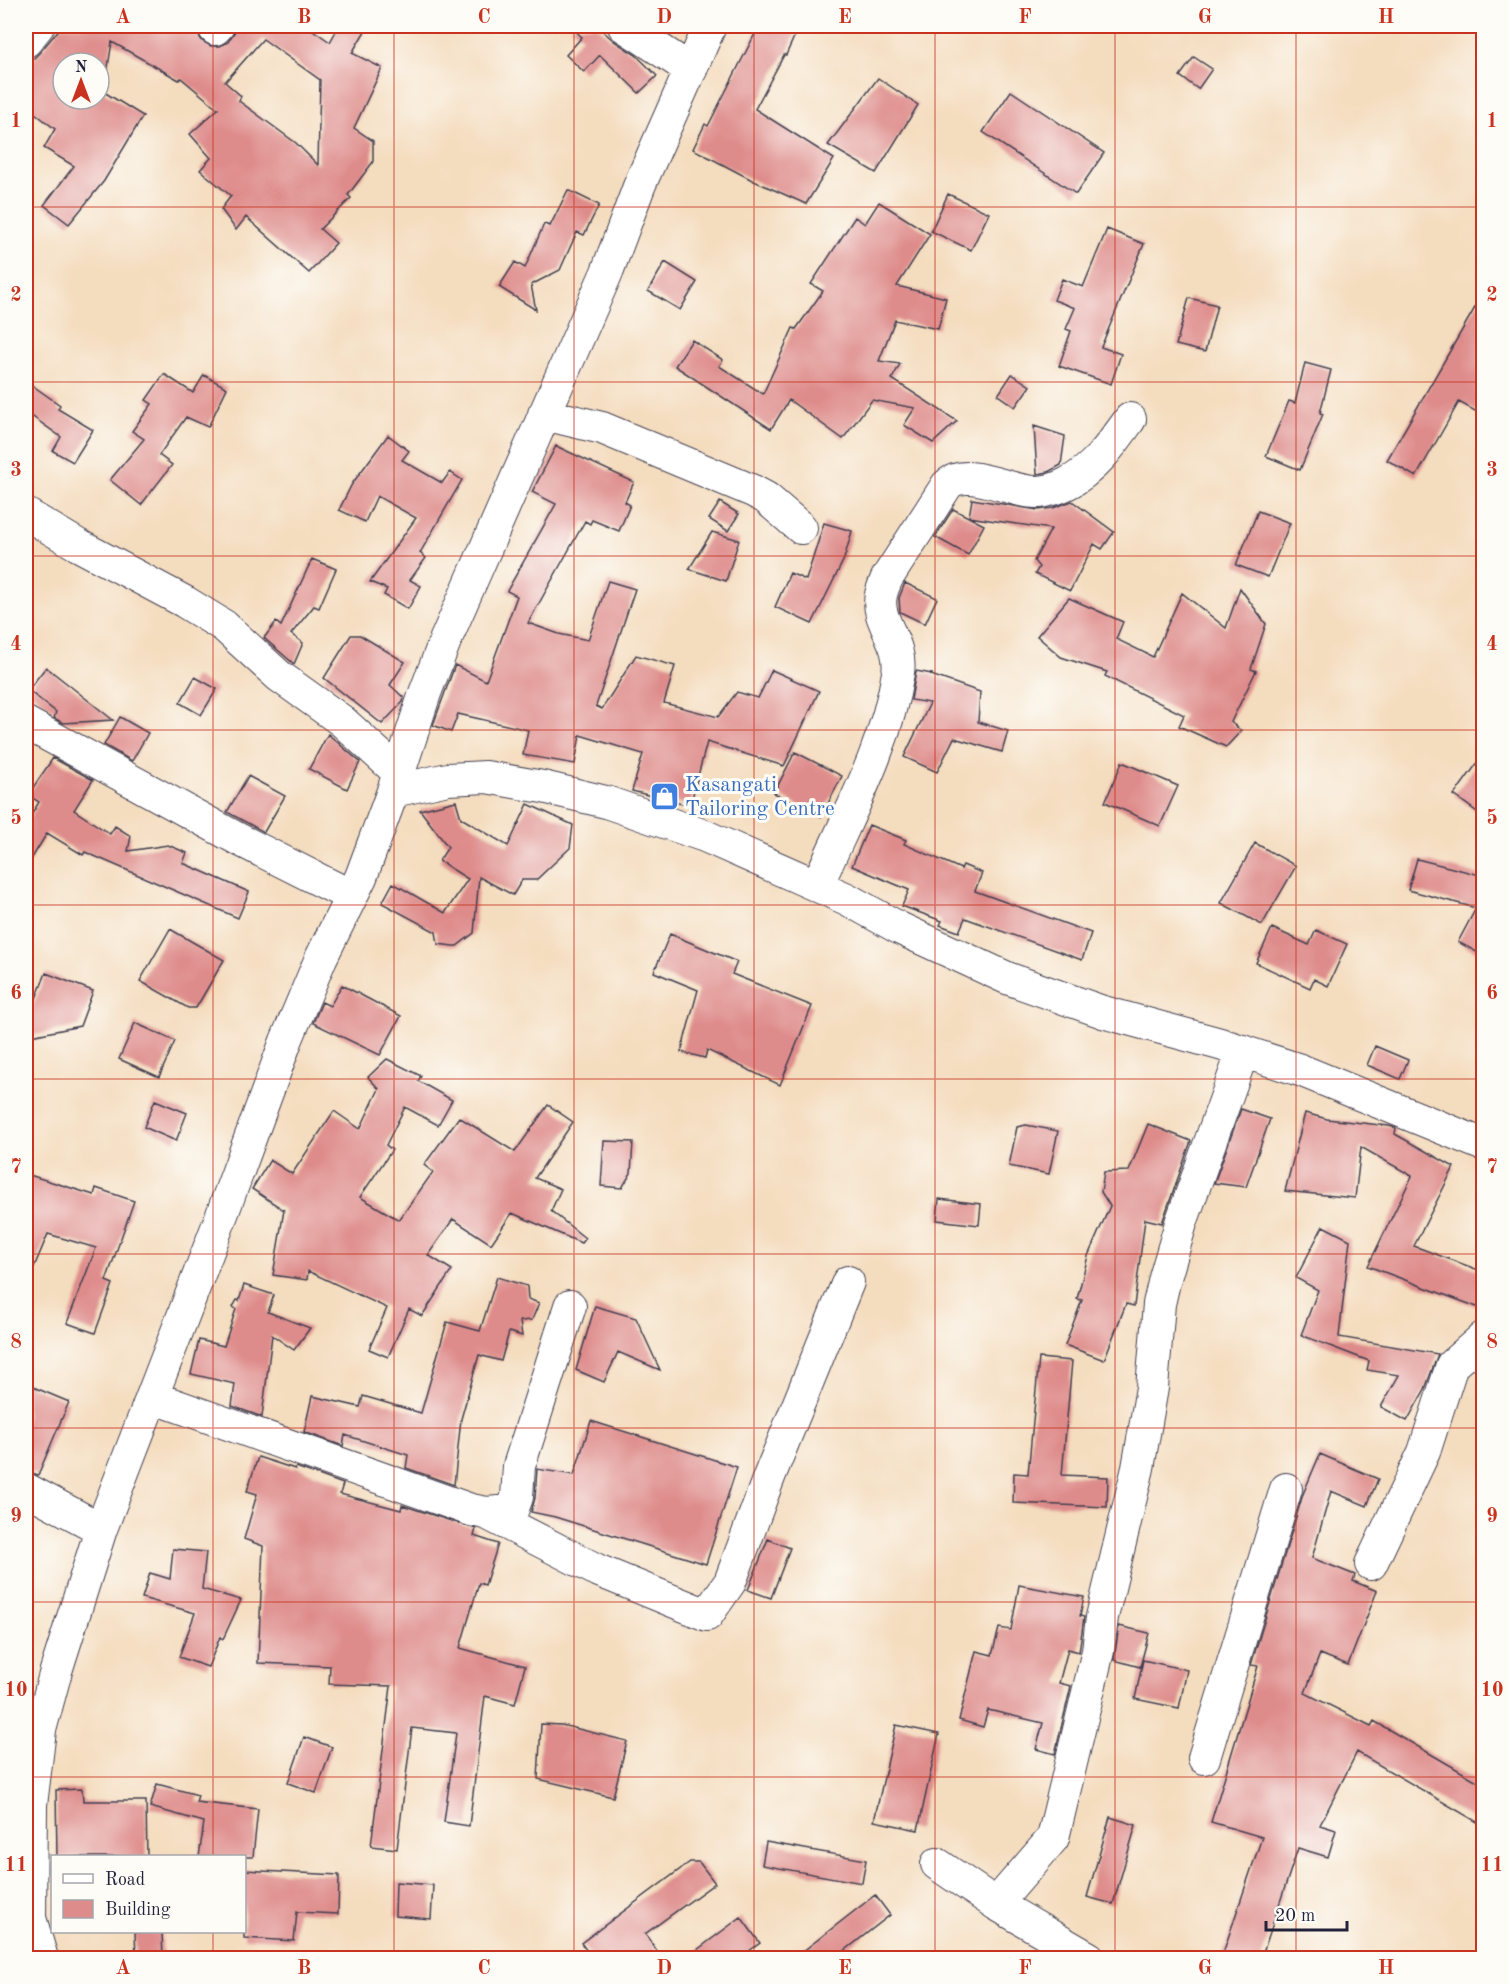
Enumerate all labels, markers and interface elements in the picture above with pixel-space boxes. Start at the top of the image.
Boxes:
text: A [115,8,131,28]
text: B [297,8,311,28]
text: C [477,8,491,28]
text: D [656,8,672,28]
text: E [838,8,852,28]
text: F [1018,8,1032,28]
text: G [1198,8,1212,28]
text: H [1378,8,1394,28]
north arrow [51,51,111,111]
text: N [75,60,88,76]
text: 1 [10,112,22,132]
text: 1 [1486,112,1498,132]
text: 2 [10,286,22,306]
text: 2 [1486,286,1498,306]
text: 3 [10,461,22,481]
text: 3 [1486,461,1498,481]
text: 4 [10,635,22,655]
text: 4 [1486,635,1498,655]
place label: Kasangati Tailoring Centre [685,775,835,820]
shop icon: Kasangati Tailoring Centre [648,781,680,813]
text: 5 [10,808,22,829]
text: 5 [1486,808,1498,829]
text: 6 [10,984,22,1004]
text: 6 [1486,984,1498,1004]
text: 7 [10,1158,22,1178]
text: 7 [1486,1158,1498,1178]
text: 8 [10,1333,22,1353]
text: 8 [1486,1333,1498,1353]
text: 9 [10,1507,22,1527]
text: 9 [1486,1507,1498,1527]
text: 10 [4,1681,28,1701]
text: 10 [1480,1681,1504,1701]
legend [51,1855,246,1933]
text: 11 [4,1856,28,1876]
text: 11 [1480,1856,1504,1876]
text: Road [105,1871,145,1889]
scale bar [1266,1894,1347,1932]
text: Building [105,1901,171,1919]
text: 20 m [1275,1907,1315,1925]
text: A [115,1959,131,1979]
text: B [297,1959,311,1979]
text: C [477,1959,491,1979]
text: D [656,1959,672,1979]
text: E [838,1959,852,1979]
text: F [1018,1959,1032,1979]
text: G [1198,1959,1212,1979]
text: H [1378,1959,1394,1979]

